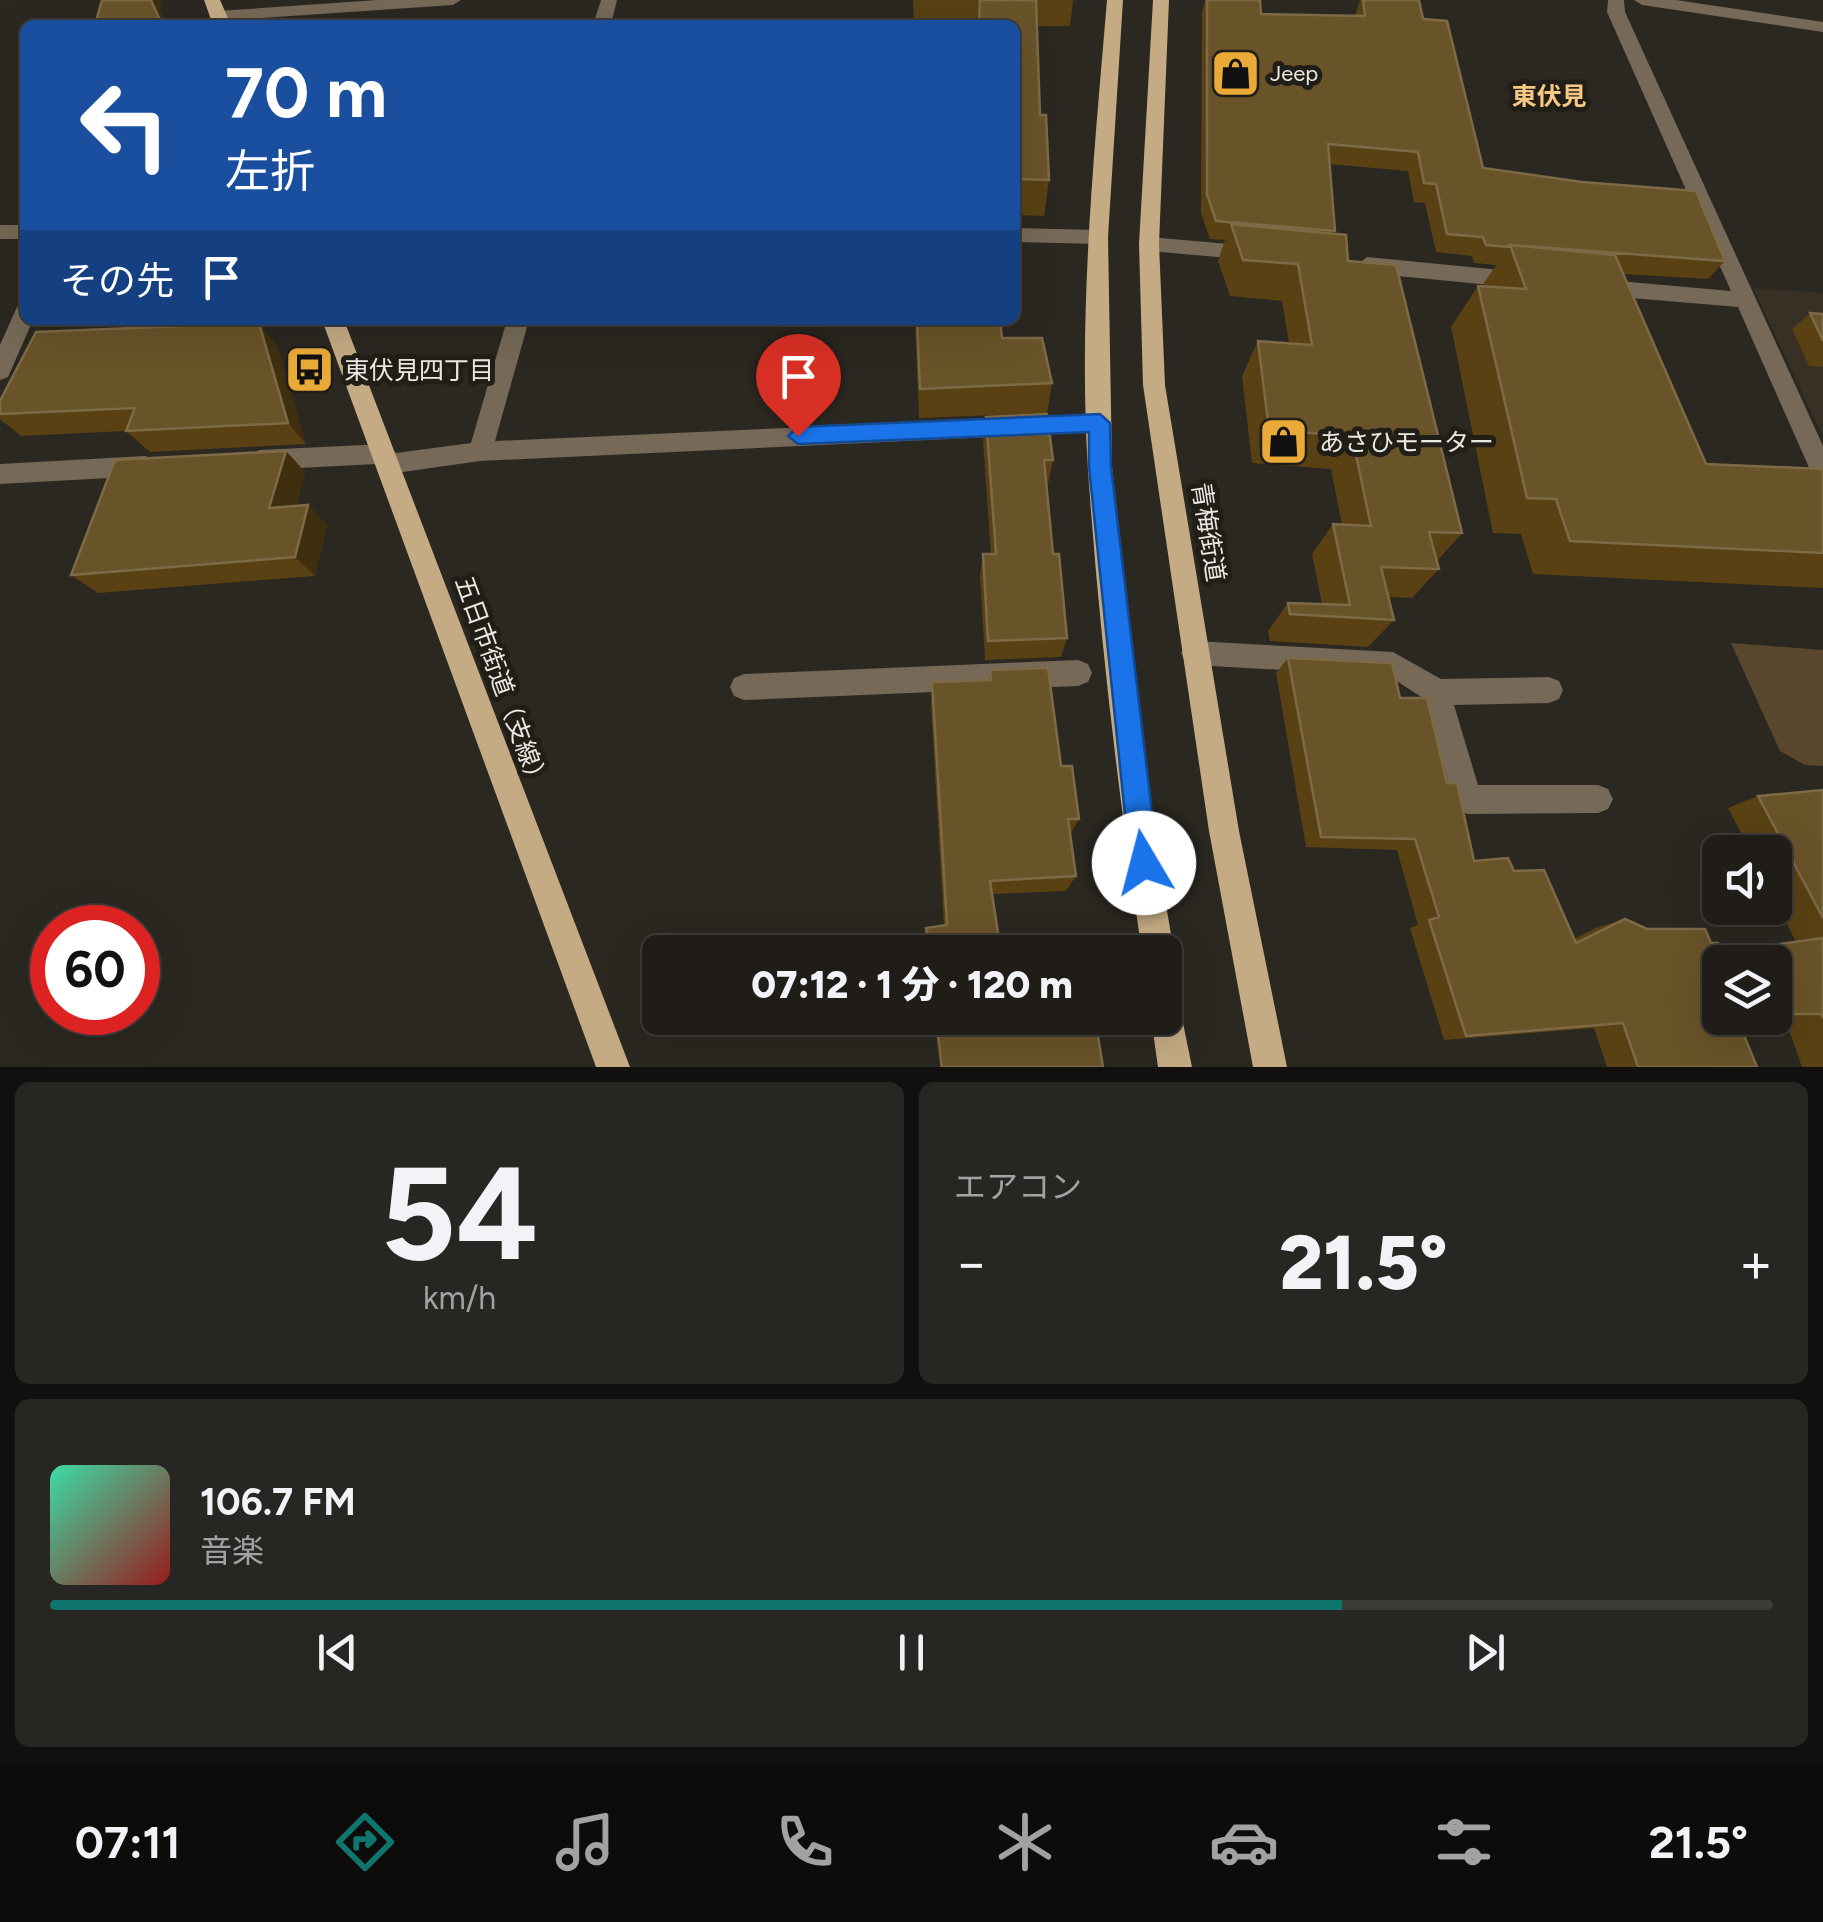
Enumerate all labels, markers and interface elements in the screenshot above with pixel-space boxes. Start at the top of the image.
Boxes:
shop icon: Jeep [1209,47,1261,99]
text: 70 m [225,50,387,135]
icon: left [60,60,190,190]
place label: Jeep [1270,60,1318,87]
district label: 東伏見 [1511,81,1587,111]
text: 左折 [225,144,315,198]
icon: arrive [194,250,249,305]
text: その先 [60,258,174,304]
pin [756,334,841,437]
bus stop icon: 東伏見四丁目 [283,344,335,396]
icon: arrive [771,349,826,404]
place label: 東伏見四丁目 [344,355,494,385]
shop icon: あさひモーター [1258,416,1310,468]
place label: あさひモーター [1319,427,1494,457]
street label: 青梅街道 [1186,480,1232,584]
street label: 五日市街道（支線） [449,572,555,794]
position arrow [1092,811,1196,915]
map controls [1702,835,1792,1035]
button: sound [1702,835,1792,925]
speed limit sign: 60 [30,905,160,1035]
button: layers [1702,945,1792,1035]
text: 07:12 · 1 分 · 120 m [751,962,1073,1008]
text: 54 [381,1136,538,1292]
text: エアコン [954,1168,1082,1206]
text: 21.5° [1279,1218,1448,1308]
text: − [954,1230,988,1296]
text: + [1739,1230,1773,1296]
text: km/h [423,1279,496,1317]
text: 106.7 FM [200,1479,356,1525]
text: 音楽 [200,1532,264,1570]
icon: previous [310,1625,365,1680]
icon: pause [884,1625,939,1680]
icon: next [1458,1625,1513,1680]
icon: directions [330,1807,400,1877]
icon: music [550,1807,620,1877]
icon: phone [770,1807,840,1877]
icon: climate [990,1807,1060,1877]
icon: car [1209,1807,1279,1877]
icon: filters [1429,1807,1499,1877]
text: 07:11 [75,1815,181,1869]
text: 21.5° [1649,1815,1748,1869]

